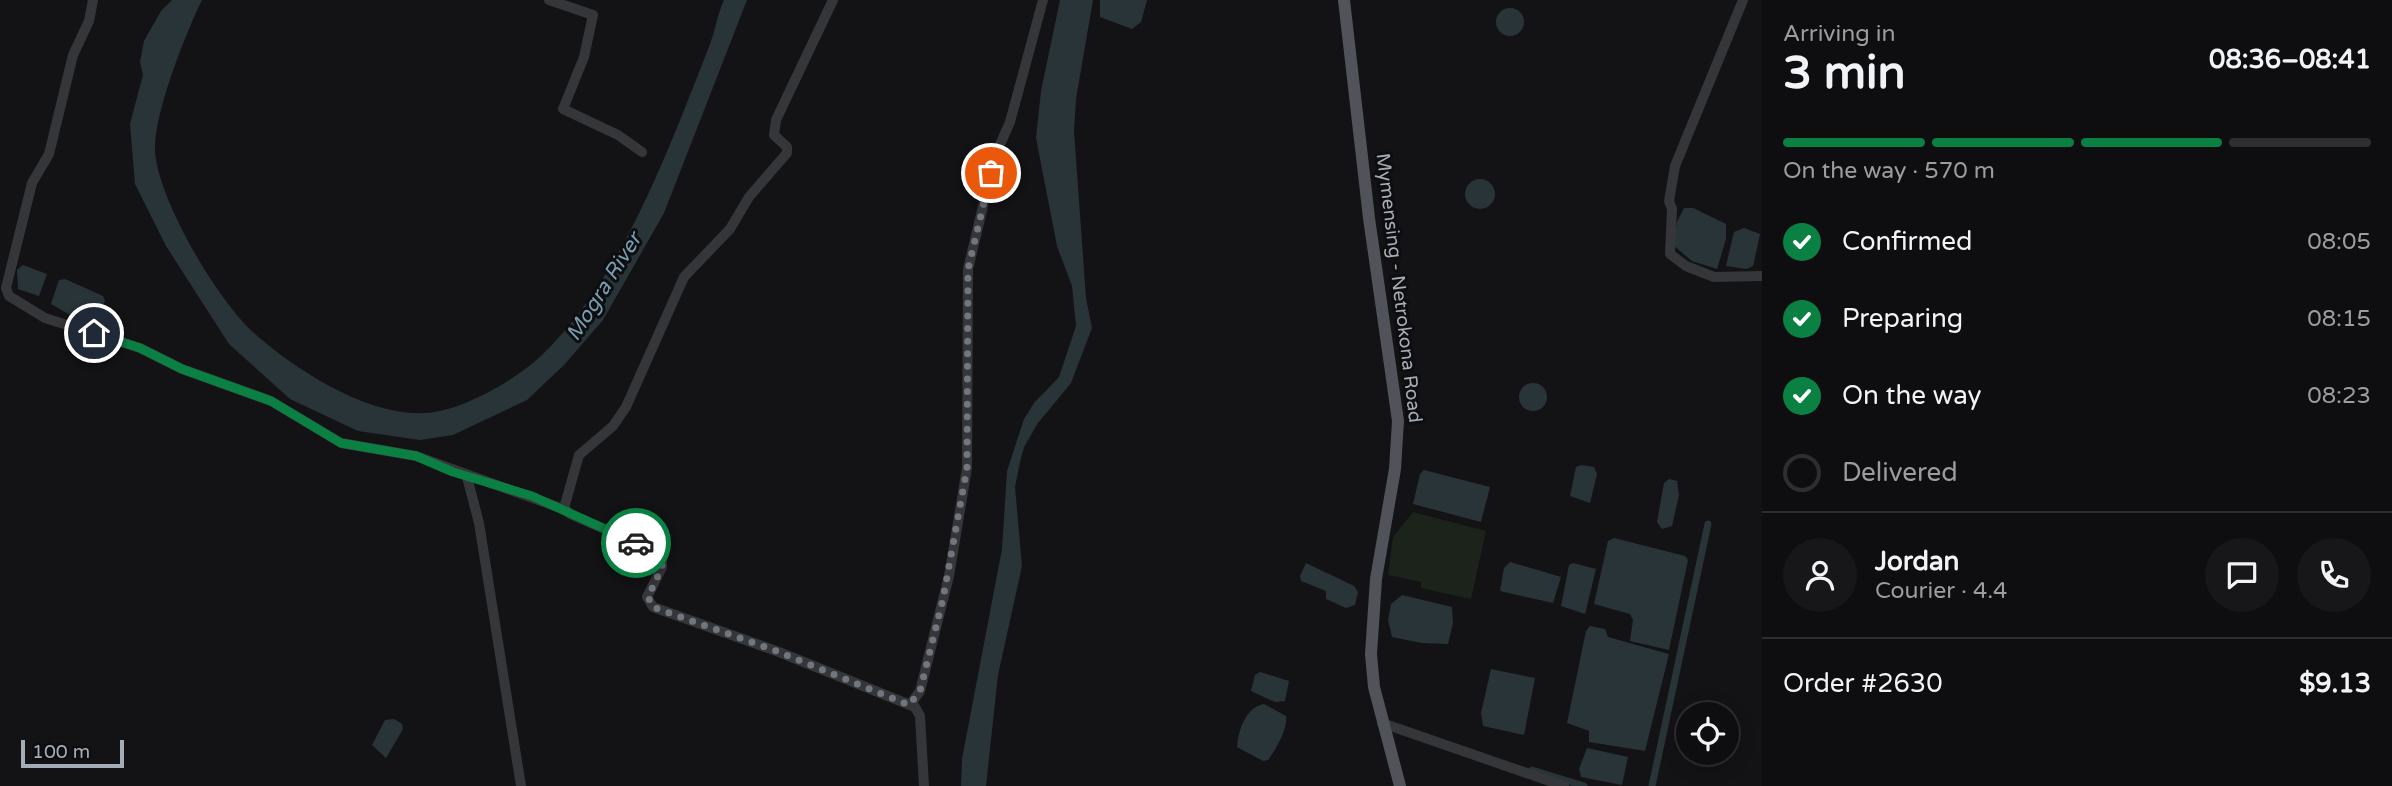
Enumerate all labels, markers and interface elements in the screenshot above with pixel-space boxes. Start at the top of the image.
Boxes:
text: Arriving in [1783,20,1896,48]
text: 08:36–08:41 [2209,44,2371,75]
text: 3 min [1783,46,1906,101]
pin [961,143,1021,203]
street label: Mymensing - Netrokona Road [1372,152,1426,424]
icon: bag [972,154,1010,192]
text: On the way · 570 m [1783,157,1995,185]
icon: check [1783,223,1821,261]
water label: Mogra River [561,226,649,346]
text: Confirmed [1842,226,1972,257]
text: 08:05 [2307,228,2371,256]
icon: check [1783,300,1821,338]
pin [64,303,124,363]
text: Preparing [1842,303,1963,334]
text: 08:15 [2307,305,2371,333]
icon: home [75,314,113,352]
icon: check [1783,377,1821,415]
text: On the way [1842,380,1982,411]
text: 08:23 [2307,382,2371,410]
text: Delivered [1842,457,1958,488]
courier [601,508,671,578]
icon: car [617,524,655,562]
button: person [1783,538,1857,612]
button: chat [2205,538,2279,612]
button: phone [2297,538,2371,612]
text: Jordan [1875,546,1959,577]
text: Courier · 4.4 [1875,577,2007,605]
text: Order #2630 [1783,668,1943,699]
text: $9.13 [2299,668,2371,699]
map controls [1676,702,1739,765]
button: locate [1676,702,1739,765]
scale bar [21,737,124,769]
text: 100 m [32,741,90,763]

